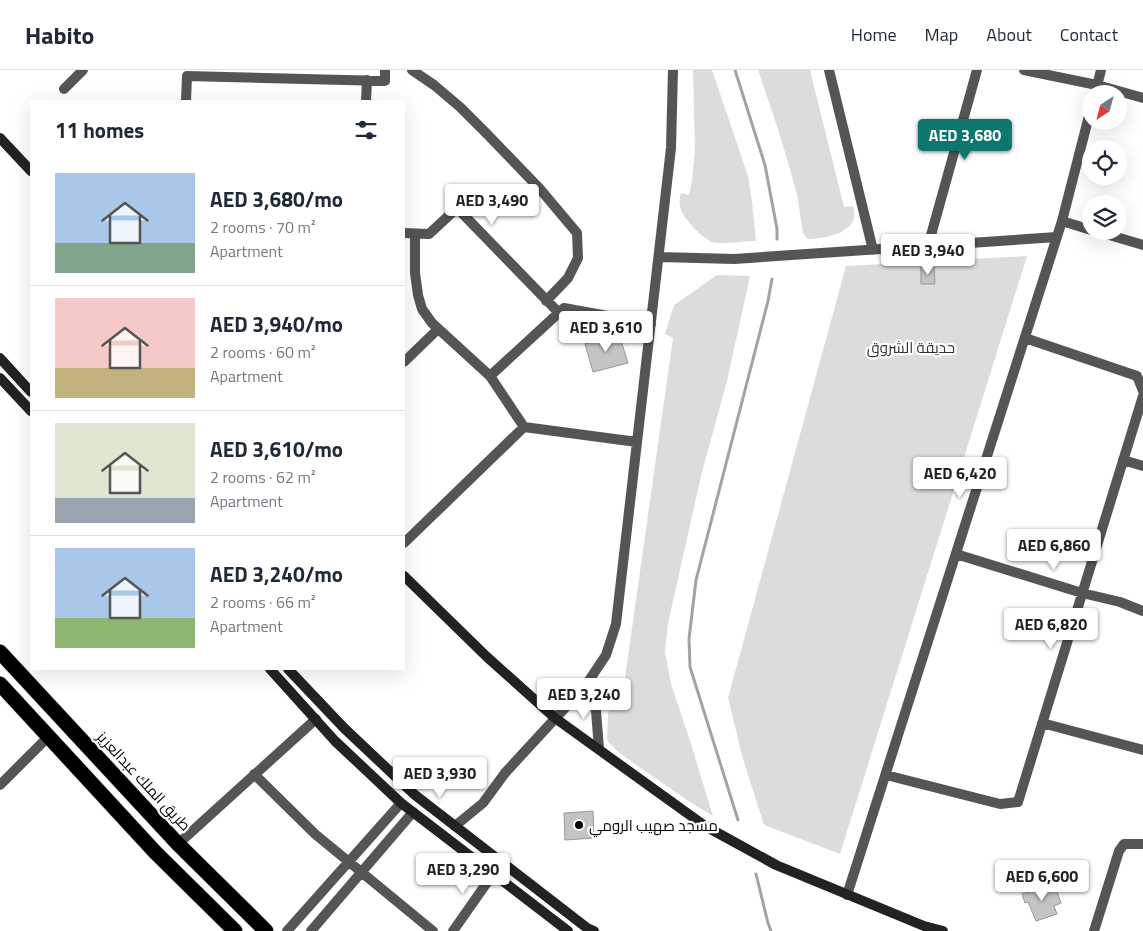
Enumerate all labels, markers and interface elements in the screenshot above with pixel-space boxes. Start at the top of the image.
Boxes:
text: Habito [25,17,94,53]
text: Home [851,21,897,48]
text: Map [925,21,958,48]
text: About [986,21,1032,48]
text: Contact [1060,21,1118,48]
north arrow [1082,85,1128,130]
map controls [1082,85,1127,240]
text: 11 homes [55,114,144,146]
icon: filters [352,116,380,144]
pin: AED 3,680 [908,118,1022,161]
text: AED 3,680 [929,123,1001,147]
button: locate [1082,140,1127,185]
text: AED 3,680/mo [210,183,343,215]
pin: AED 3,490 [435,184,549,226]
text: AED 3,490 [456,188,528,212]
icon: home [95,193,155,253]
button: layers [1082,195,1127,240]
text: 2 rooms · 70 m² [210,215,315,239]
pin: AED 3,940 [871,234,985,276]
text: AED 3,940 [892,238,964,262]
text: Apartment [210,239,283,263]
text: AED 3,940/mo [210,308,343,340]
pin: AED 3,610 [549,310,663,353]
text: AED 3,610 [570,315,642,339]
icon: home [95,318,155,378]
park label: حديقة الشروق [867,336,955,359]
text: 2 rooms · 60 m² [210,340,315,364]
text: Apartment [210,364,283,388]
text: AED 3,610/mo [210,433,343,465]
icon: home [95,443,155,503]
pin: AED 6,420 [903,456,1017,499]
text: AED 6,420 [924,461,996,485]
text: 2 rooms · 62 m² [210,465,315,489]
text: Apartment [210,489,283,513]
pin: AED 6,860 [997,528,1111,571]
text: AED 6,860 [1018,533,1090,557]
text: AED 3,240/mo [210,558,343,590]
icon: home [95,568,155,628]
text: 2 rooms · 66 m² [210,590,315,614]
pin: AED 6,820 [994,608,1108,650]
text: AED 6,820 [1015,612,1087,636]
text: Apartment [210,614,283,638]
pin: AED 3,240 [527,678,641,720]
text: AED 3,240 [548,682,620,706]
street label: طريق الملك عبدالعزيز [91,725,196,836]
pin: AED 3,930 [383,756,497,799]
text: AED 3,930 [404,761,476,785]
place label: مسجد صهيب الرومي [589,814,718,838]
marker: مسجد صهيب الرومي [573,819,585,831]
pin: AED 3,290 [406,852,520,895]
text: AED 3,290 [427,857,499,881]
pin: AED 6,600 [985,860,1099,902]
text: AED 6,600 [1006,864,1078,888]

